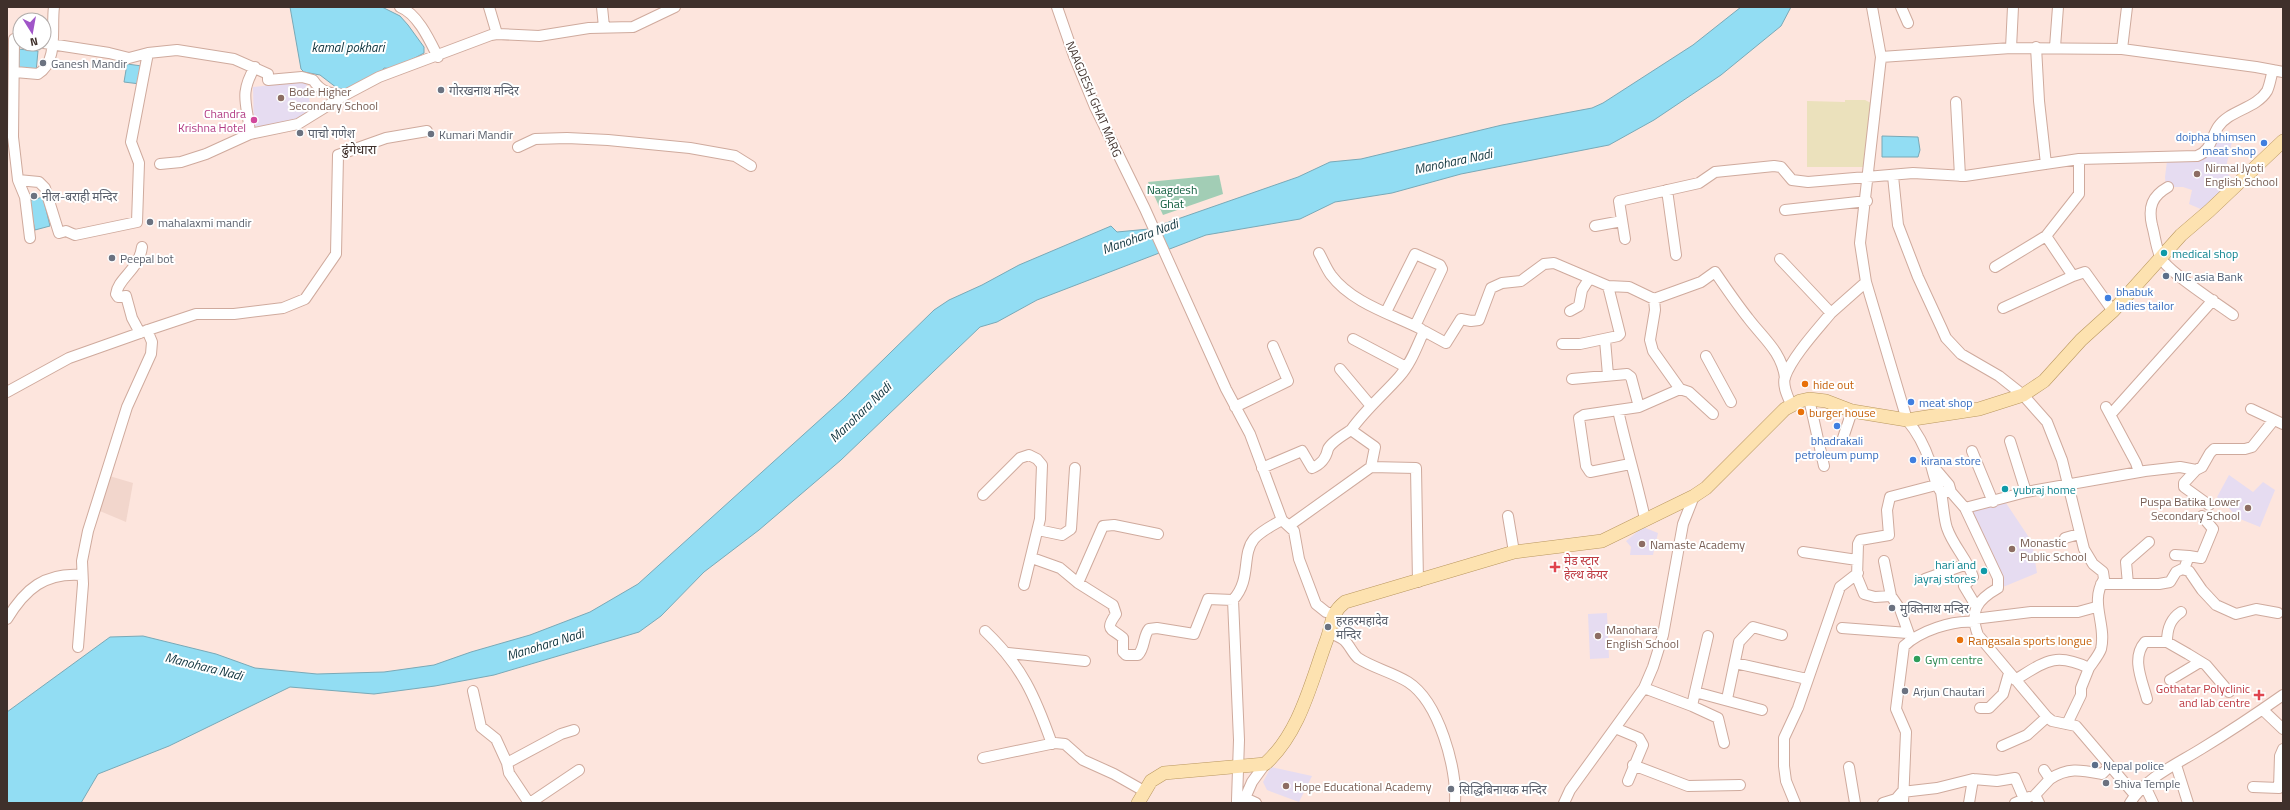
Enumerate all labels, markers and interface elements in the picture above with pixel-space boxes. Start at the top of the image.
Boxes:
north arrow [12,12,52,52]
text: N [29,33,39,50]
water label: kamal pokhari [312,37,386,57]
street label: NAAGDESH GHAT MARG [1061,38,1127,160]
place label: Ganesh Mandir [51,54,127,73]
marker: Ganesh Mandir [38,58,48,68]
place label: गोरखनाथ मन्दिर [449,81,520,100]
place label: Bode Higher Secondary School [289,82,378,115]
marker: गोरखनाथ मन्दिर [436,85,446,95]
marker: Bode Higher Secondary School [276,93,286,103]
place label: Chandra Krishna Hotel [178,104,246,137]
marker: Chandra Krishna Hotel [249,115,259,125]
place label: पाचो गणेश [308,124,356,143]
place label: Kumari Mandir [439,125,513,144]
place label: doipha bhimsen meat shop [2176,127,2256,160]
marker: पाचो गणेश [295,128,305,138]
marker: Kumari Mandir [426,129,436,139]
marker: doipha bhimsen meat shop [2259,138,2269,148]
district label: ढुंगेधारा [342,139,377,159]
water label: Manohara Nadi [1412,143,1495,179]
place label: Nirmal Jyoti English School [2205,158,2278,191]
marker: Nirmal Jyoti English School [2192,169,2202,179]
park label: Naagdesh Ghat [1147,180,1197,213]
place label: नील-बराही मन्दिर [42,187,119,206]
marker: नील-बराही मन्दिर [29,191,39,201]
place label: mahalaxmi mandir [158,213,252,232]
water label: Manohara Nadi [1099,213,1182,259]
marker: mahalaxmi mandir [145,217,155,227]
place label: medical shop [2172,244,2238,263]
marker: medical shop [2159,248,2169,258]
place label: Peepal bot [120,249,175,268]
marker: Peepal bot [107,253,117,263]
place label: NIC asia Bank [2174,267,2243,286]
marker: NIC asia Bank [2161,271,2171,281]
place label: bhabuk ladies tailor [2116,282,2174,315]
marker: bhabuk ladies tailor [2103,293,2113,303]
place label: hide out [1813,375,1855,394]
water label: Manohara Nadi [824,376,897,447]
marker: hide out [1800,379,1810,389]
place label: meat shop [1919,393,1973,412]
marker: meat shop [1906,397,1916,407]
place label: burger house [1809,403,1876,422]
marker: burger house [1796,407,1806,417]
marker: bhadrakali petroleum pump [1832,421,1842,431]
place label: bhadrakali petroleum pump [1795,431,1879,464]
place label: kirana store [1921,451,1981,470]
marker: kirana store [1908,455,1918,465]
place label: yubraj home [2013,480,2076,499]
marker: yubraj home [2000,484,2010,494]
place label: Puspa Batika Lower Secondary School [2140,492,2240,525]
marker: Puspa Batika Lower Secondary School [2243,503,2253,513]
place label: Monastic Public School [2020,533,2087,566]
place label: Namaste Academy [1650,535,1745,554]
marker: Namaste Academy [1637,539,1647,549]
marker: Monastic Public School [2007,544,2017,554]
place label: मेड स्टार हेल्थ केयर [1564,551,1609,584]
place label: hari and jayraj stores [1913,555,1976,588]
marker: मेड स्टार हेल्थ केयर [1549,561,1561,573]
marker: hari and jayraj stores [1979,566,1989,576]
place label: मुक्तिनाथ मन्दिर [1900,599,1970,618]
marker: मुक्तिनाथ मन्दिर [1887,603,1897,613]
place label: हरहरमहादेव मन्दिर [1336,611,1389,644]
place label: Manohara English School [1606,620,1679,653]
water label: Manohara Nadi [504,622,587,665]
marker: हरहरमहादेव मन्दिर [1323,622,1333,632]
marker: Manohara English School [1593,631,1603,641]
place label: Rangasala sports longue [1968,631,2092,650]
marker: Rangasala sports longue [1955,635,1965,645]
water label: Manohara Nadi [163,647,246,686]
place label: Gym centre [1925,650,1983,669]
marker: Gym centre [1912,654,1922,664]
place label: Gothatar Polyclinic and lab centre [2156,679,2250,712]
place label: Arjun Chautari [1913,682,1985,701]
marker: Arjun Chautari [1900,686,1910,696]
marker: Gothatar Polyclinic and lab centre [2253,689,2265,701]
place label: Nepal police [2103,756,2164,775]
marker: Nepal police [2090,760,2100,770]
place label: Shiva Temple [2114,774,2180,793]
place label: Hope Educational Academy [1294,777,1432,796]
marker: Shiva Temple [2101,778,2111,788]
place label: सिद्धिबिनायक मन्दिर [1459,780,1548,799]
marker: Hope Educational Academy [1281,781,1291,791]
marker: सिद्धिबिनायक मन्दिर [1446,784,1456,794]

